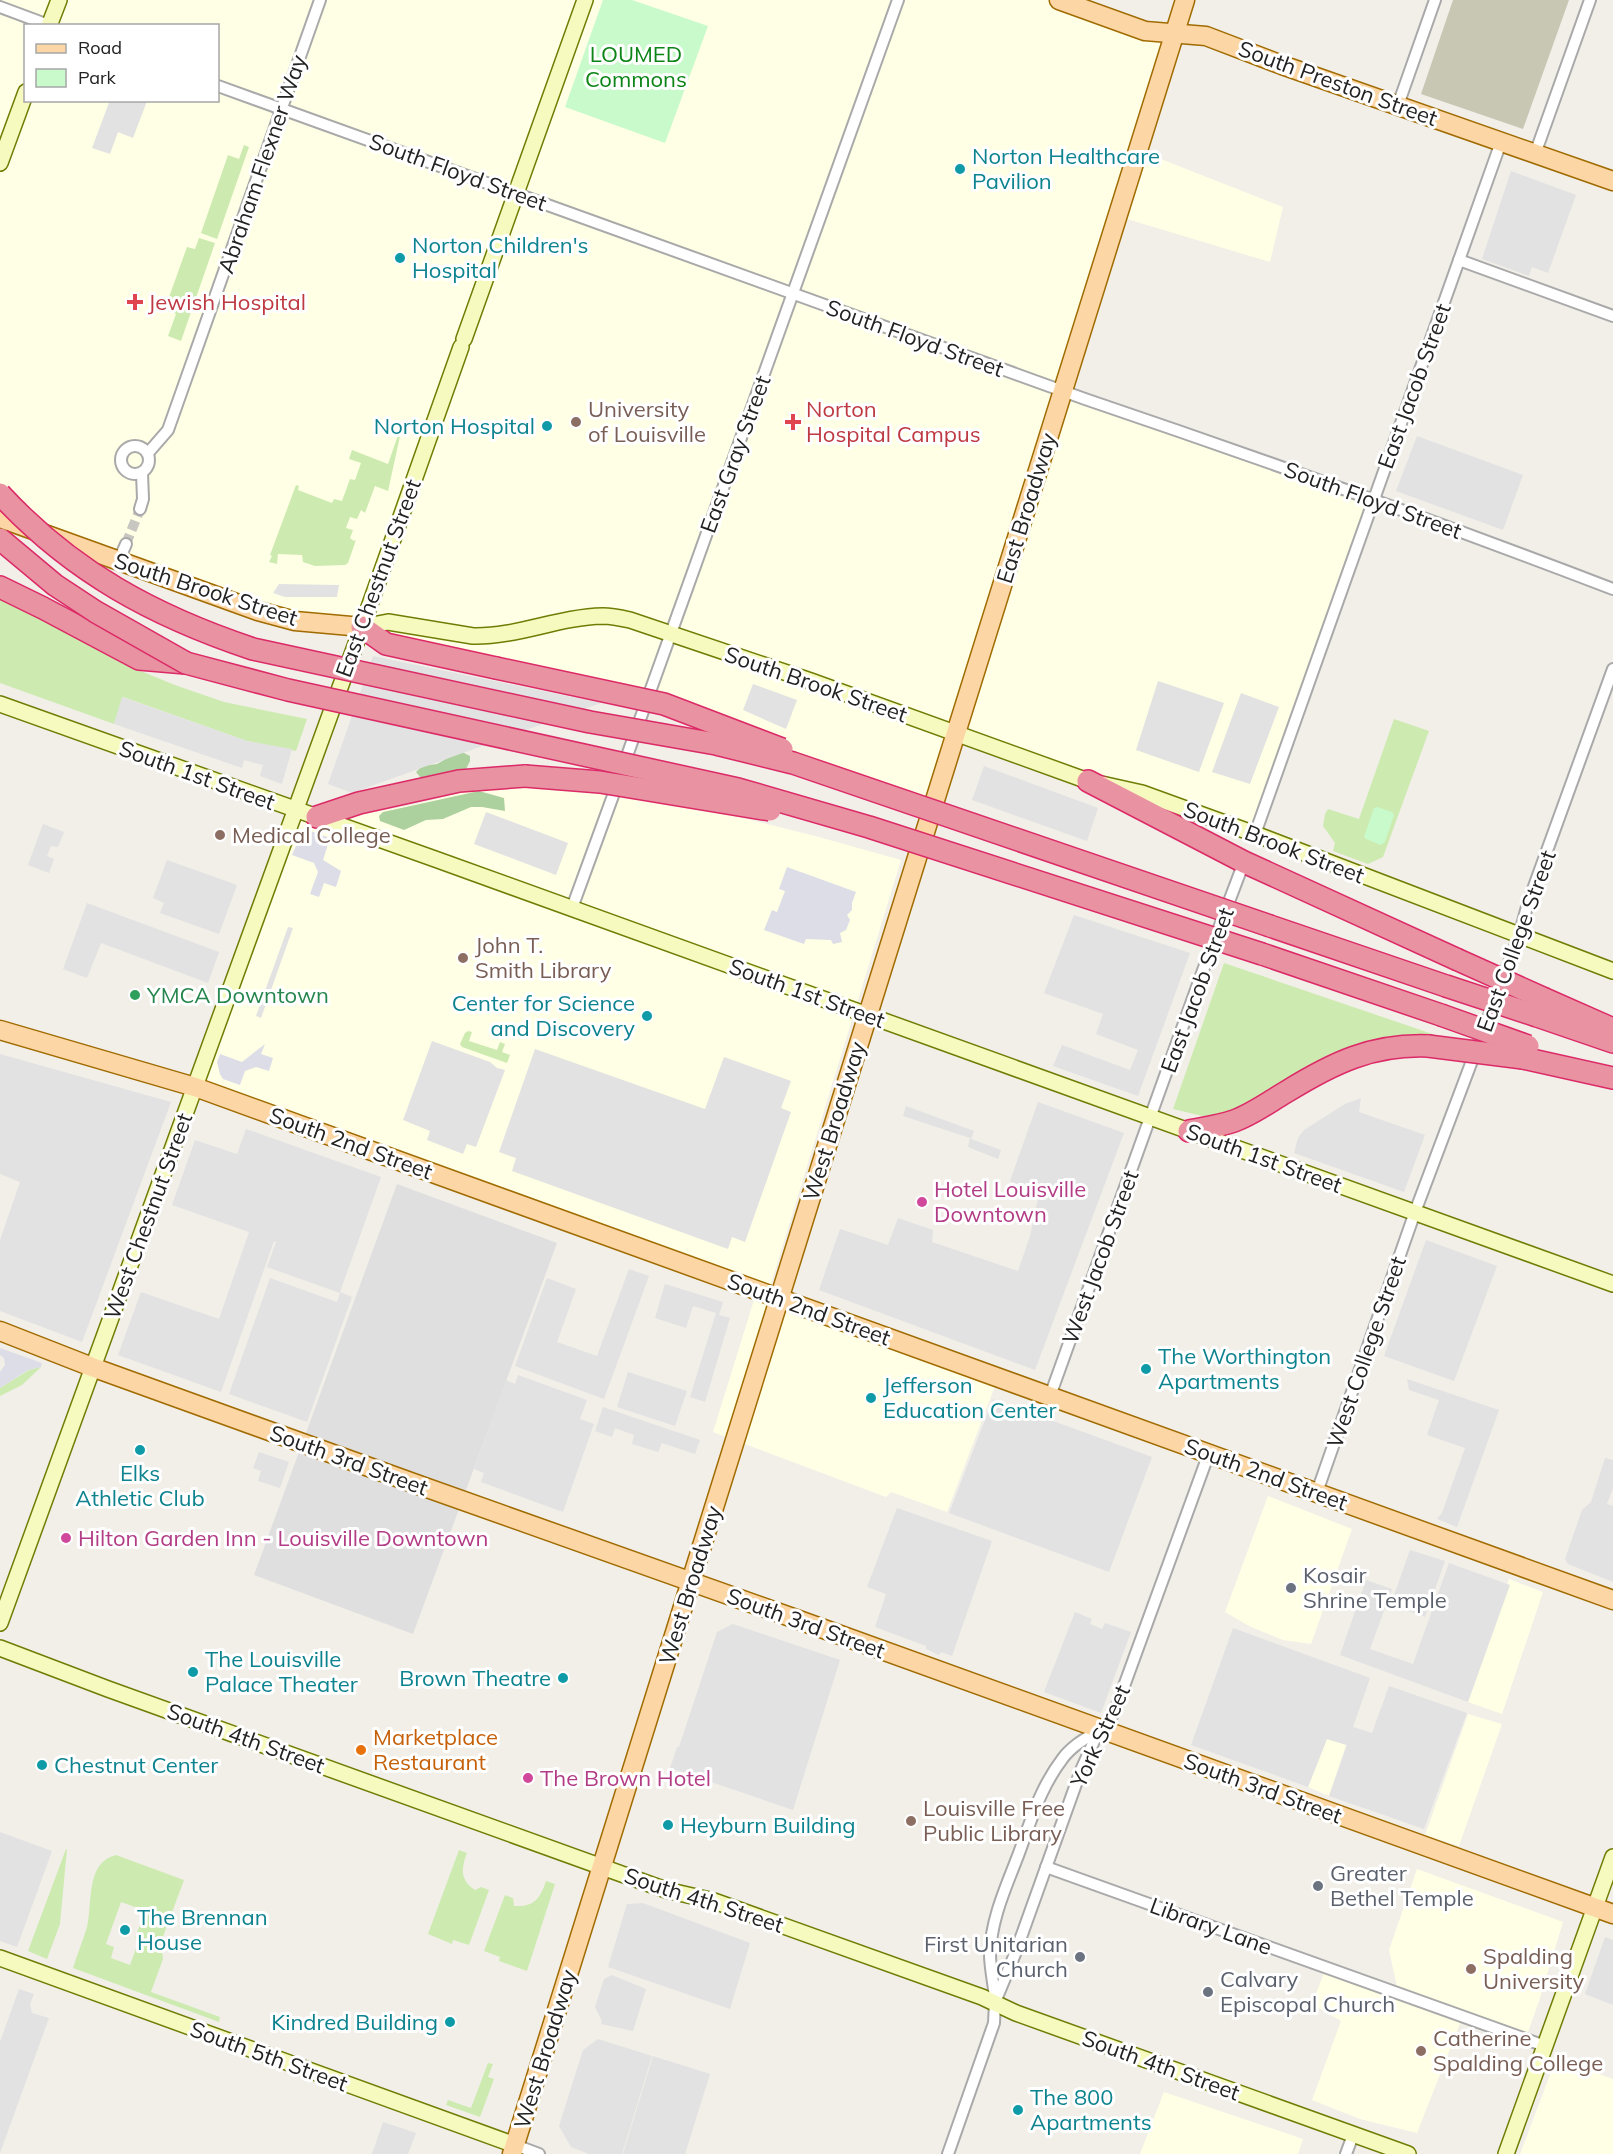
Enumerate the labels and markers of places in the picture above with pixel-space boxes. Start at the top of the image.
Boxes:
place label: Norton Healthcare Pavilion [972,142,1160,195]
marker: Norton Healthcare Pavilion [953,162,967,176]
place label: Norton Children's Hospital [412,231,588,284]
marker: Norton Children's Hospital [393,251,407,265]
place label: Jewish Hospital [148,288,306,316]
marker: Jewish Hospital [126,293,144,311]
place label: University of Louisville [588,395,706,448]
place label: Norton Hospital Campus [806,395,981,448]
place label: Norton Hospital [374,412,535,440]
marker: Norton Hospital Campus [784,413,802,431]
marker: University of Louisville [569,415,583,429]
marker: Norton Hospital [540,419,554,433]
place label: Medical College [232,821,391,849]
marker: Medical College [213,828,227,842]
place label: John T. Smith Library [475,931,612,984]
marker: John T. Smith Library [456,951,470,965]
place label: YMCA Downtown [146,981,329,1009]
marker: YMCA Downtown [128,988,142,1002]
place label: Center for Science and Discovery [452,989,635,1042]
marker: Center for Science and Discovery [640,1009,654,1023]
place label: Hotel Louisville Downtown [934,1175,1086,1228]
marker: Hotel Louisville Downtown [915,1195,929,1209]
place label: The Worthington Apartments [1158,1342,1331,1395]
marker: The Worthington Apartments [1139,1362,1153,1376]
place label: Jefferson Education Center [883,1371,1057,1424]
marker: Jefferson Education Center [864,1391,878,1405]
marker: Elks Athletic Club [133,1443,147,1457]
place label: Elks Athletic Club [75,1459,205,1512]
place label: Hilton Garden Inn - Louisville Downtown [78,1524,488,1552]
marker: Hilton Garden Inn - Louisville Downtown [59,1531,73,1545]
place label: Kosair Shrine Temple [1303,1561,1447,1614]
marker: Kosair Shrine Temple [1284,1581,1298,1595]
place label: The Louisville Palace Theater [205,1645,358,1698]
place label: Brown Theatre [399,1664,551,1692]
marker: The Louisville Palace Theater [186,1665,200,1679]
marker: Brown Theatre [556,1671,570,1685]
place label: Marketplace Restaurant [373,1723,498,1776]
marker: Marketplace Restaurant [354,1743,368,1757]
place label: Chestnut Center [54,1751,218,1779]
marker: Chestnut Center [35,1758,49,1772]
place label: The Brown Hotel [540,1764,711,1792]
marker: The Brown Hotel [521,1771,535,1785]
place label: Louisville Free Public Library [923,1794,1065,1847]
place label: Heyburn Building [680,1811,856,1839]
marker: Louisville Free Public Library [904,1814,918,1828]
marker: Heyburn Building [661,1818,675,1832]
place label: Greater Bethel Temple [1330,1859,1474,1912]
marker: Greater Bethel Temple [1311,1879,1325,1893]
place label: The Brennan House [137,1903,268,1956]
marker: The Brennan House [118,1923,132,1937]
place label: First Unitarian Church [924,1930,1068,1983]
place label: Spalding University [1483,1942,1585,1995]
marker: First Unitarian Church [1073,1950,1087,1964]
marker: Spalding University [1464,1962,1478,1976]
place label: Calvary Episcopal Church [1220,1965,1395,2018]
marker: Calvary Episcopal Church [1201,1985,1215,1999]
place label: Kindred Building [271,2008,438,2036]
marker: Kindred Building [443,2015,457,2029]
place label: Catherine Spalding College [1433,2024,1603,2077]
marker: Catherine Spalding College [1414,2044,1428,2058]
place label: The 800 Apartments [1030,2083,1152,2136]
marker: The 800 Apartments [1011,2103,1025,2117]

